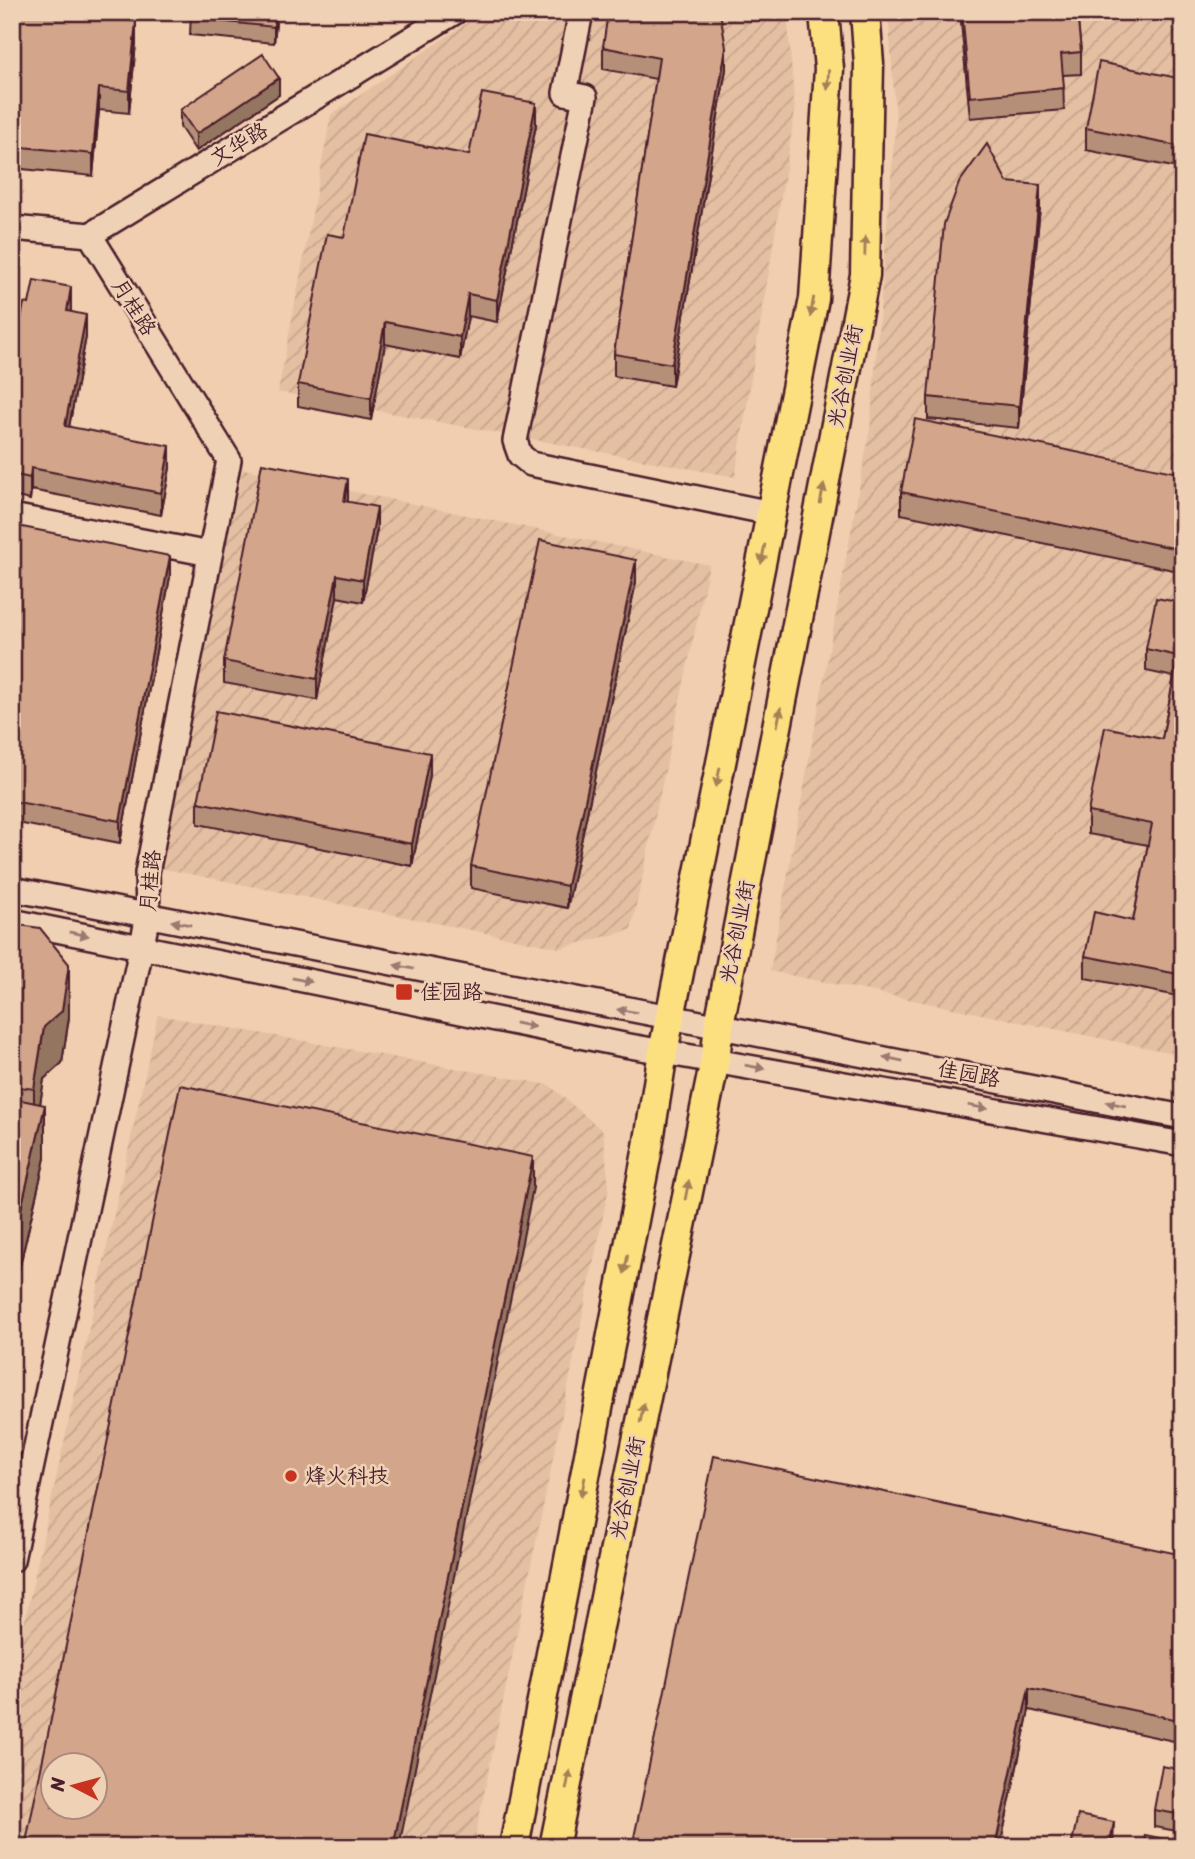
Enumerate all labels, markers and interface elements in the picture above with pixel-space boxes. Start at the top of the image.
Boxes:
one-way arrow [823,69,834,91]
street label: 文华路 [202,111,276,177]
one-way arrow [860,235,871,257]
street label: 月桂路 [101,270,167,344]
one-way arrow [806,296,817,318]
street label: 光谷创业街 [816,321,874,431]
one-way arrow [817,483,828,505]
one-way arrow [757,543,768,565]
one-way arrow [773,706,784,728]
one-way arrow [713,766,724,788]
street label: 月桂路 [128,848,172,914]
street label: 光谷创业街 [708,877,766,987]
one-way arrow [170,917,192,928]
one-way arrow [68,929,90,940]
one-way arrow [393,961,415,972]
place label: 佳园路 [420,973,483,1011]
one-way arrow [291,974,313,985]
marker: 佳园路 [394,982,414,1002]
one-way arrow [616,1005,638,1016]
one-way arrow [514,1019,536,1030]
street label: 佳园路 [934,1049,1004,1099]
one-way arrow [882,1054,904,1065]
one-way arrow [744,1061,766,1072]
one-way arrow [1105,1098,1127,1109]
one-way arrow [967,1102,989,1113]
one-way arrow [682,1179,693,1201]
one-way arrow [620,1253,631,1275]
one-way arrow [637,1402,648,1424]
street label: 光谷创业街 [598,1433,656,1543]
place label: 烽火科技 [305,1457,389,1495]
marker: 烽火科技 [283,1468,299,1484]
one-way arrow [578,1476,589,1498]
north arrow [38,1750,108,1820]
one-way arrow [563,1769,574,1791]
text: N [40,1775,75,1794]

